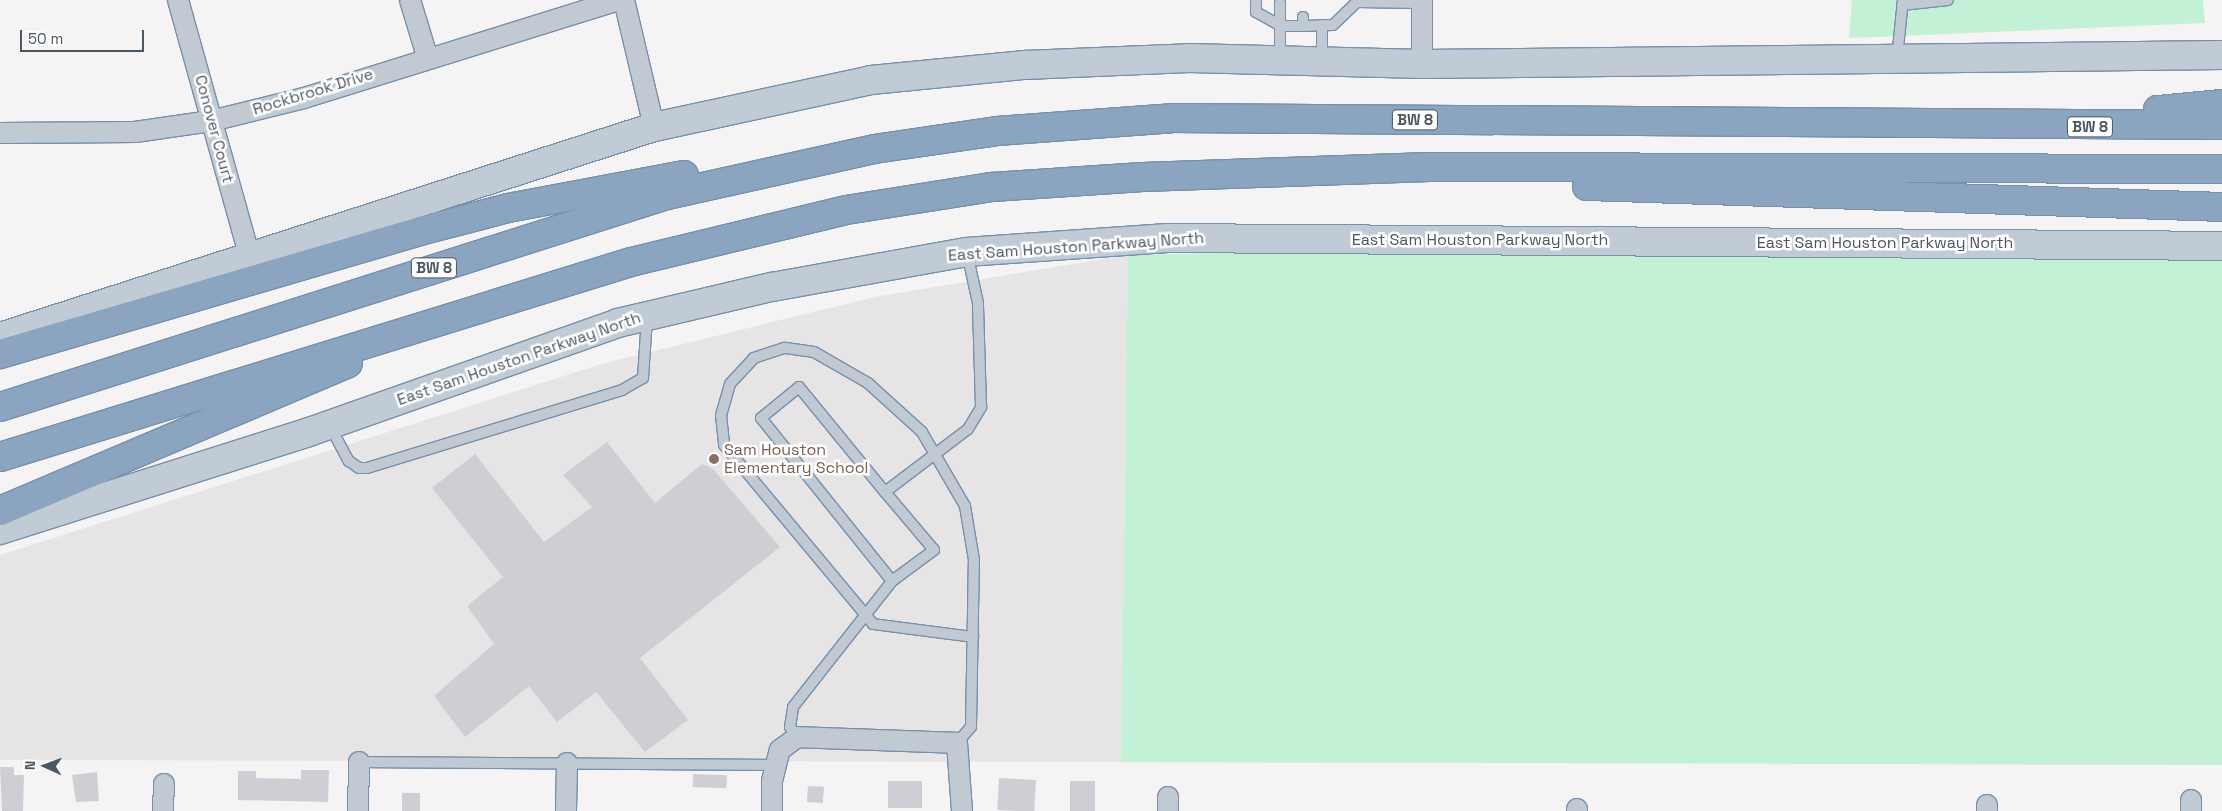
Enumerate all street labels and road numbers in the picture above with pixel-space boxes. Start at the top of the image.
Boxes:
street label: Rockbrook Drive [250,65,376,119]
street label: Conover Court [190,73,238,185]
road number: BW 8 [1391,108,1439,132]
road number: BW 8 [2066,114,2114,140]
street label: East Sam Houston Parkway North [947,228,1205,266]
street label: East Sam Houston Parkway North [1352,230,1608,250]
street label: East Sam Houston Parkway North [1757,233,2013,253]
road number: BW 8 [410,256,458,280]
street label: East Sam Houston Parkway North [395,308,643,410]

